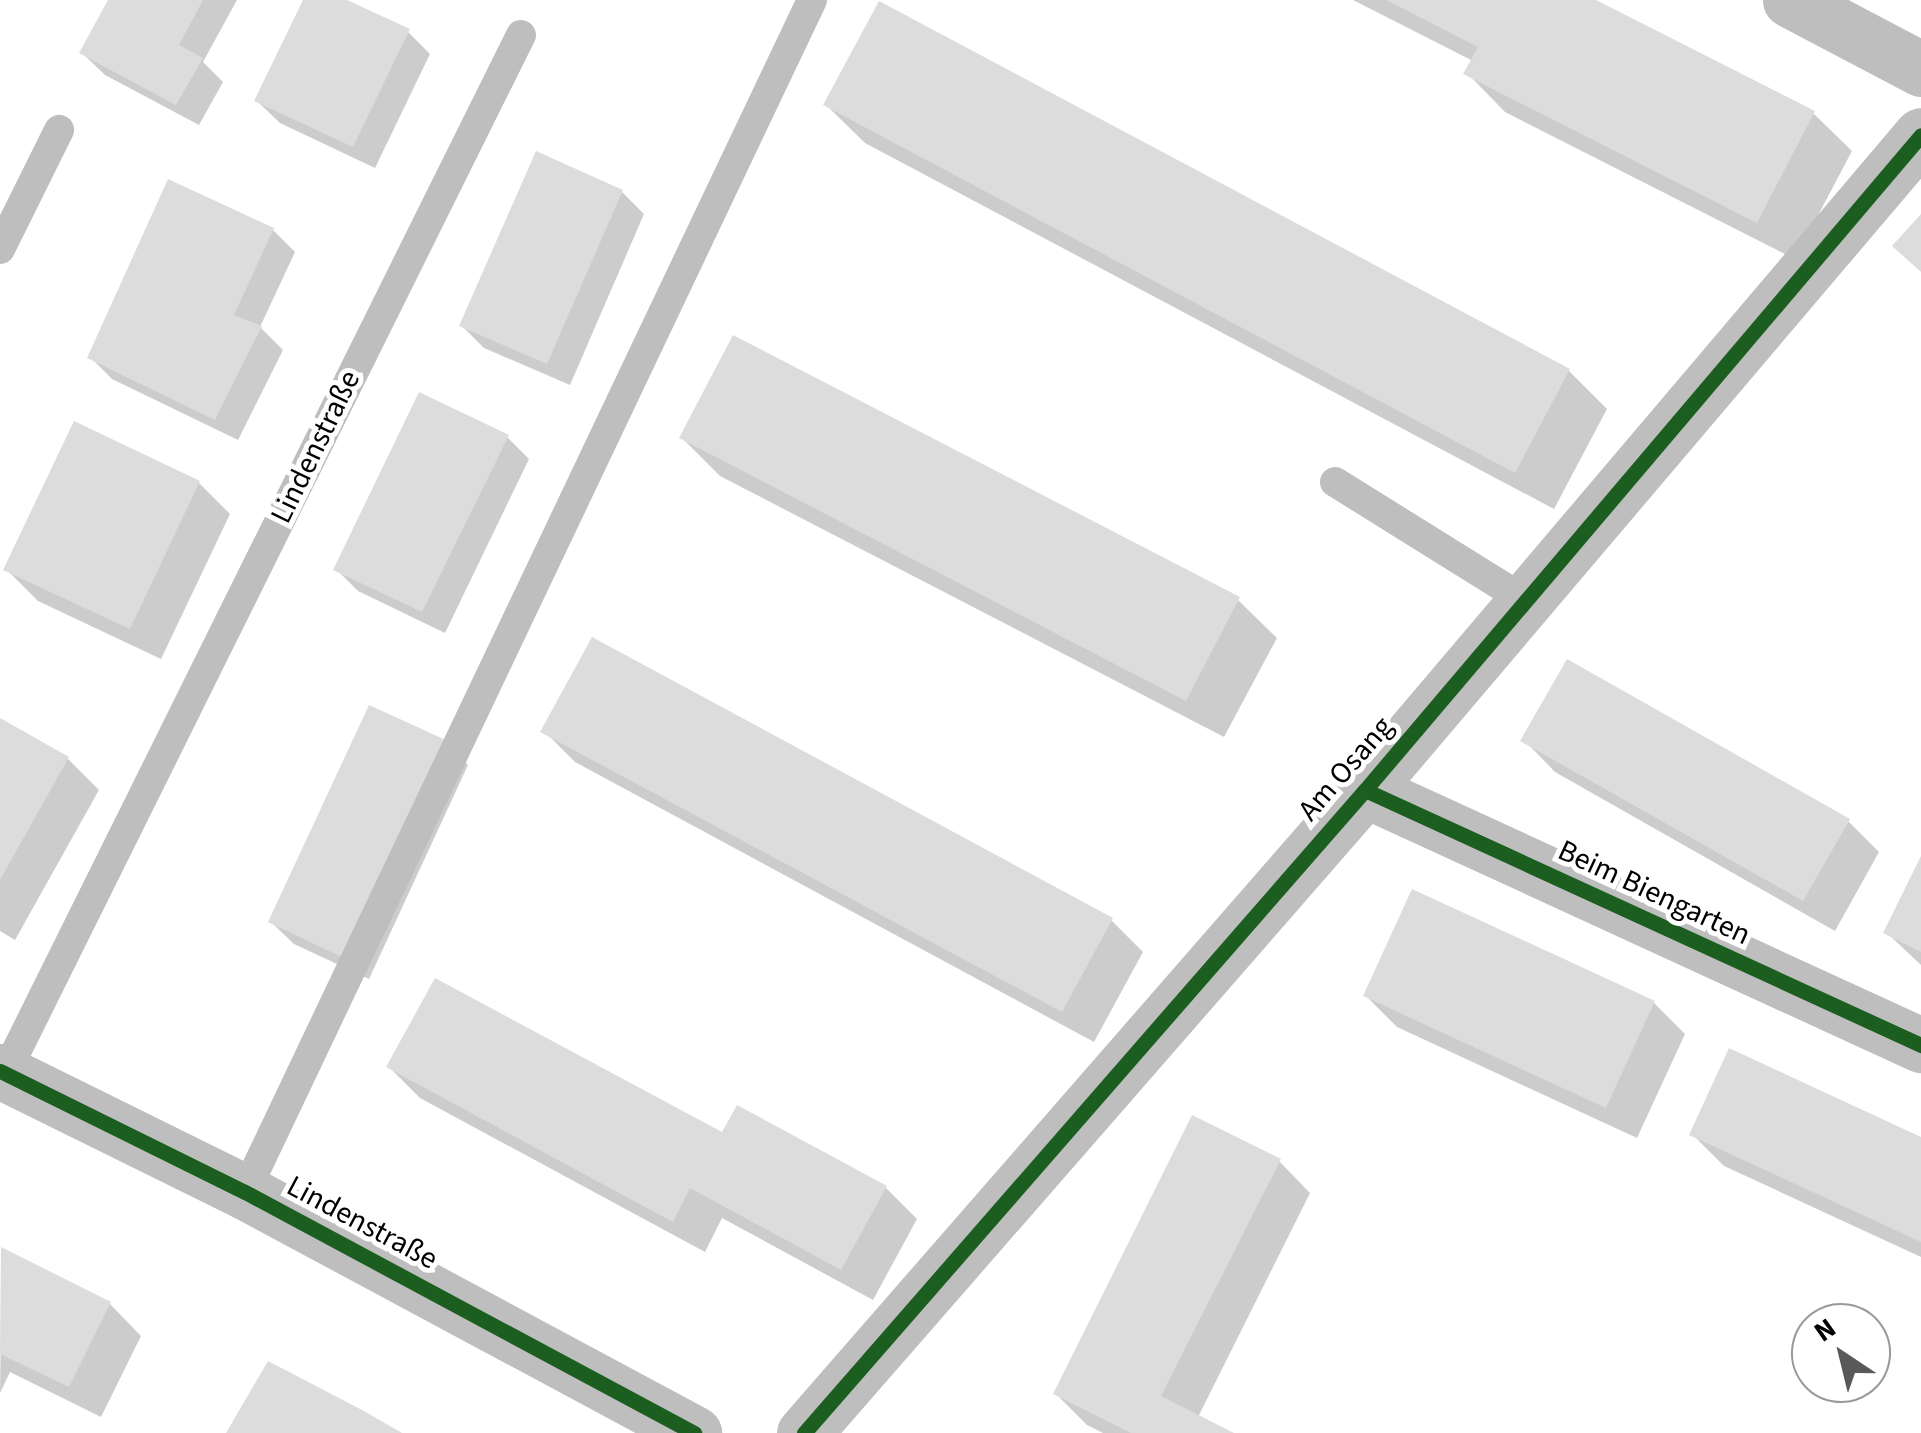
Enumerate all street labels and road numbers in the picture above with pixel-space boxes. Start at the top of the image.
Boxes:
street label: Lindenstraße [264,365,368,529]
street label: Am Osang [1291,710,1401,828]
street label: Beim Biengarten [1552,833,1756,953]
street label: Lindenstraße [281,1168,443,1278]

